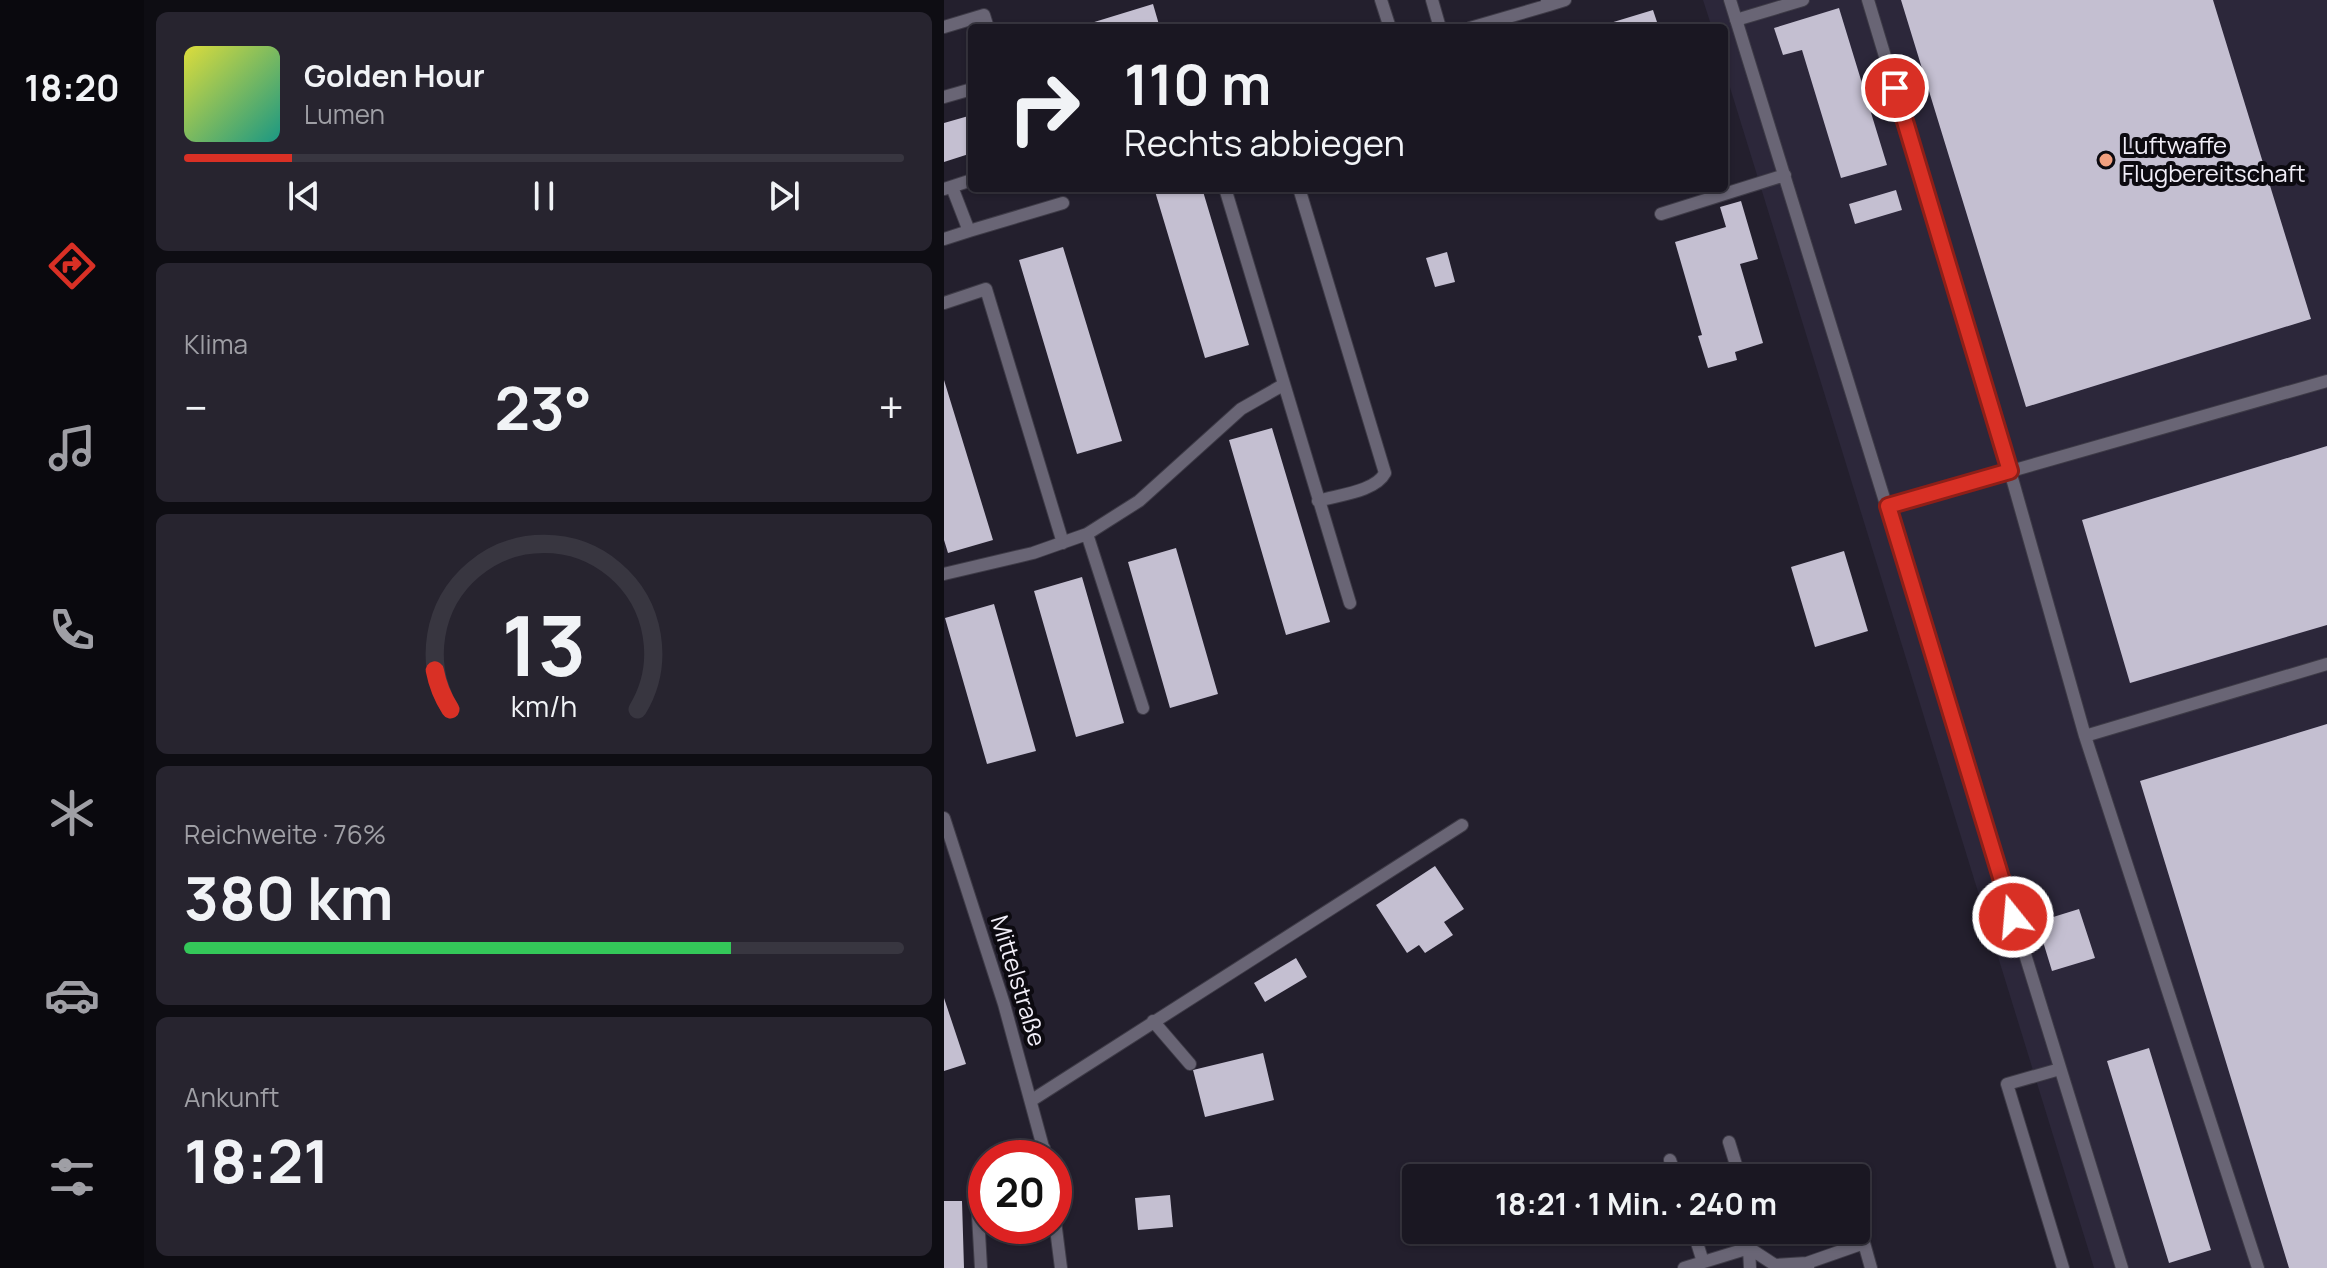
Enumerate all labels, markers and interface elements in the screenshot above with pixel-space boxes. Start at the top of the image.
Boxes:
text: 110 m [1124,45,1271,122]
pin [1861,54,1929,122]
text: Golden Hour [304,55,485,96]
icon: right [992,56,1096,160]
text: 18:20 [24,63,120,112]
icon: arrive [1873,66,1917,110]
text: Lumen [304,96,385,132]
text: Rechts abbiegen [1124,118,1405,167]
place label: Luftwaffe Flugbereitschaft [2122,128,2306,189]
marker: Luftwaffe Flugbereitschaft [2097,151,2115,169]
icon: previous [282,174,326,218]
icon: pause [522,174,566,218]
icon: next [762,174,806,218]
icon: directions [44,238,100,294]
text: Klima [184,326,248,362]
text: 23° [494,366,592,448]
text: − [184,377,208,437]
text: + [879,377,904,437]
icon: music [44,420,100,476]
text: 13 [502,587,586,701]
icon: phone [44,602,100,658]
text: km/h [511,687,577,726]
icon: climate [44,785,100,841]
text: Reichweite · 76% [184,816,386,852]
text: 380 km [184,856,393,938]
position arrow [1971,875,2055,959]
street label: Mittelstraße [984,911,1055,1050]
icon: car [44,967,100,1023]
text: Ankunft [184,1079,279,1115]
text: 18:21 [184,1119,330,1201]
speed limit sign: 20 [968,1140,1072,1244]
icon: filters [44,1149,100,1205]
text: 18:21 · 1 Min. · 240 m [1495,1183,1777,1224]

